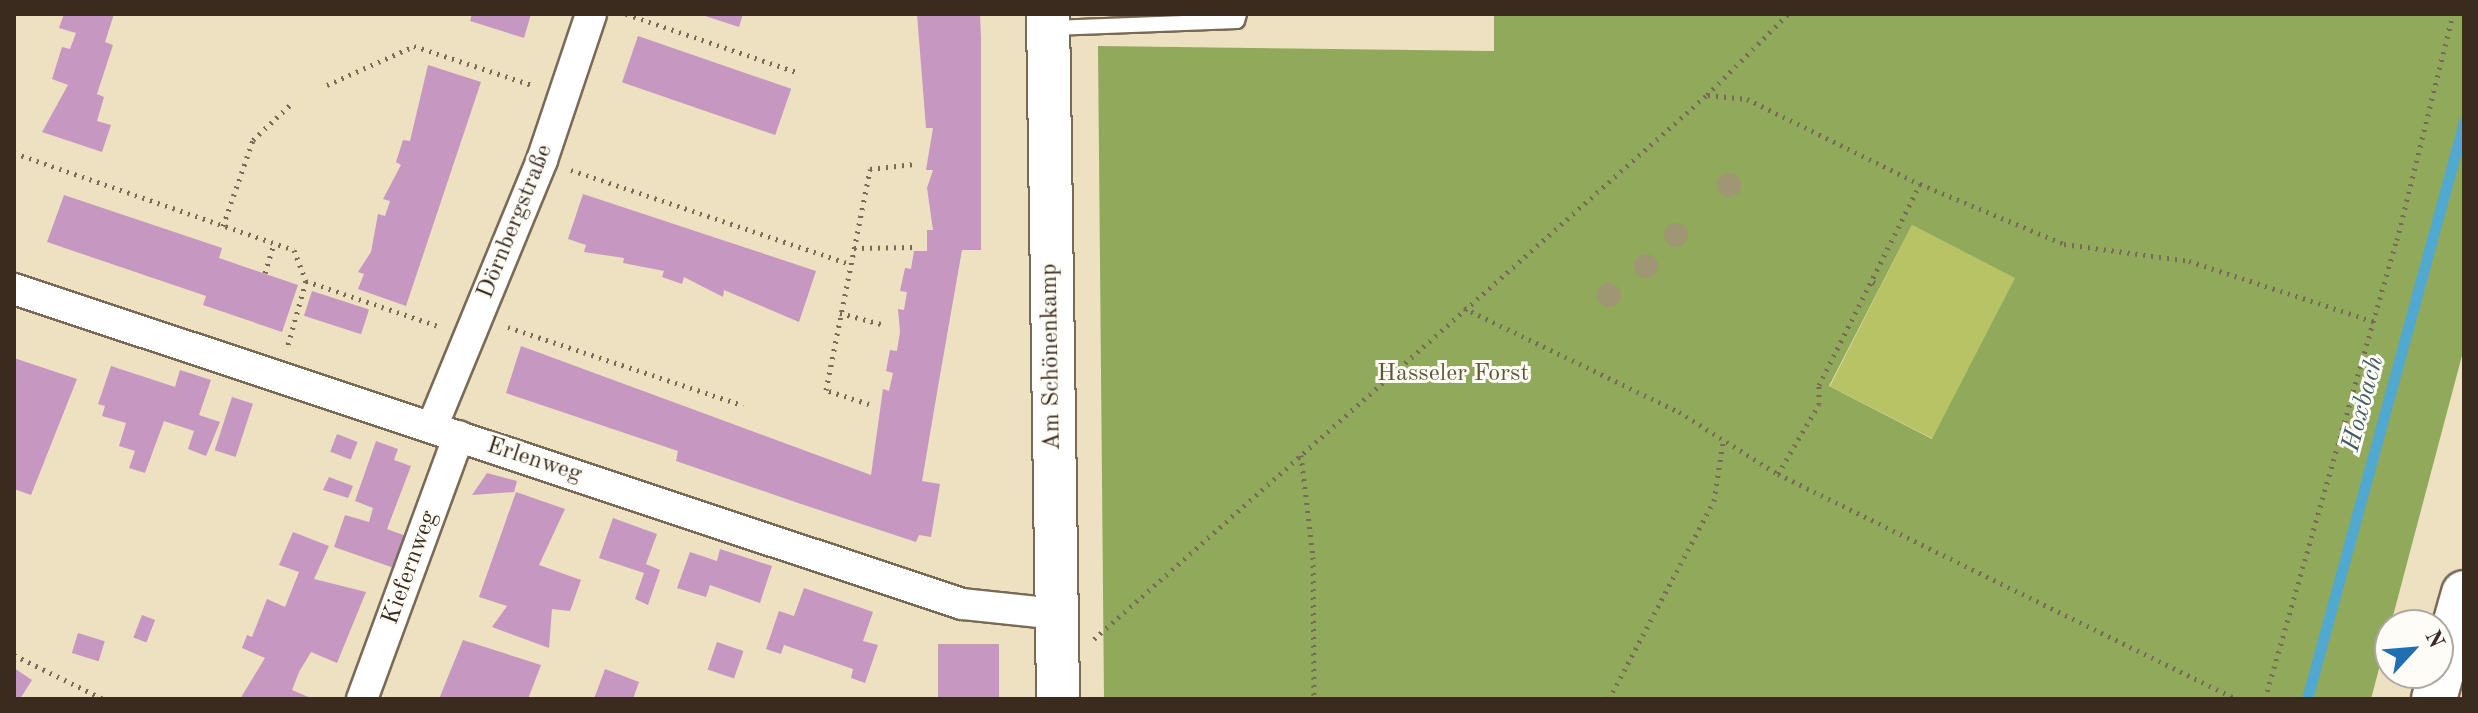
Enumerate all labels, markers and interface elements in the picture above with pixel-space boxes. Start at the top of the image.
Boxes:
street label: Dörnbergstraße [472,141,560,303]
street label: Am Schönenkamp [1036,263,1068,451]
water label: Hoxbach [2336,353,2392,455]
park label: Hasseler Forst [1377,361,1529,389]
street label: Erlenweg [483,432,585,490]
street label: Kiefernweg [377,507,445,629]
north arrow [2374,609,2454,689]
text: N [2420,627,2447,652]

